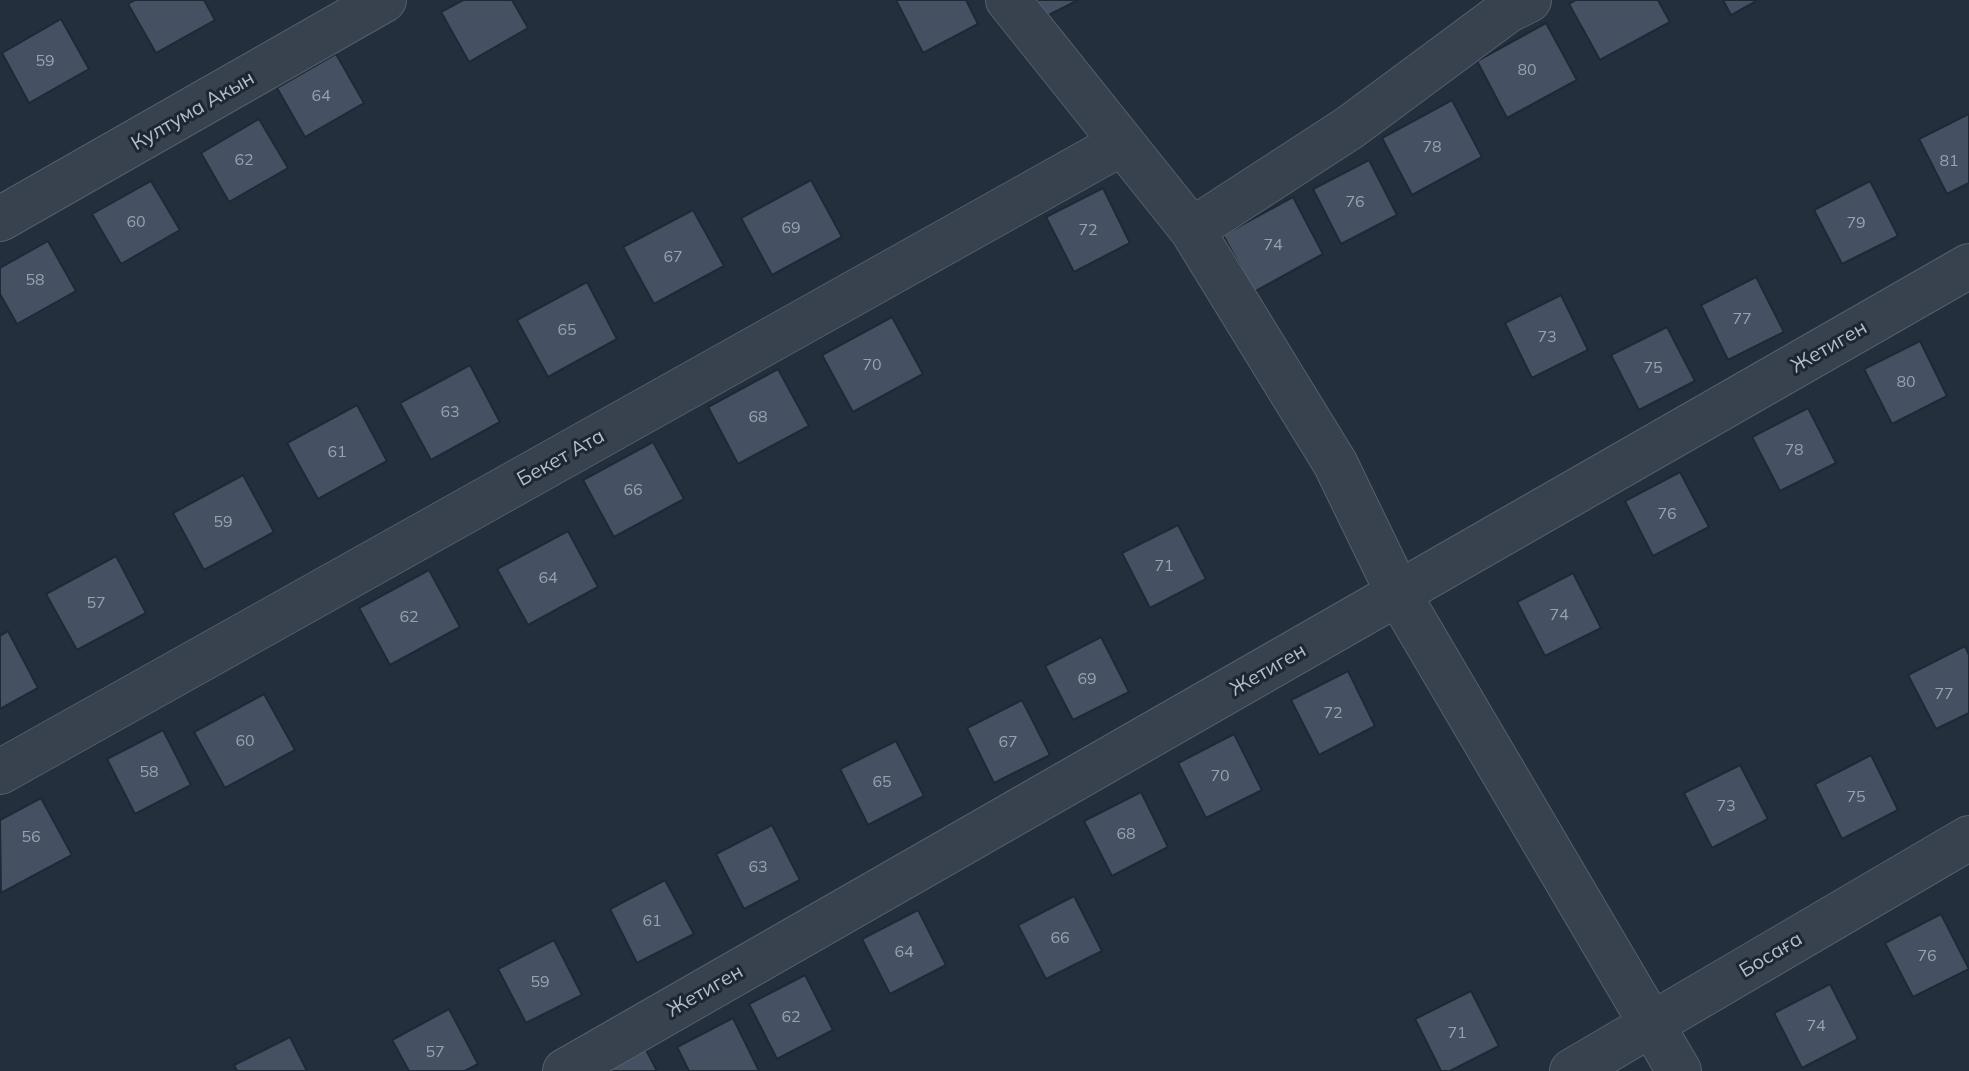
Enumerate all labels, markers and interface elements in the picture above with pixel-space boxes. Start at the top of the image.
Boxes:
house number: 59 [35,51,55,71]
house number: 80 [1517,60,1537,80]
street label: Култума Акын [127,66,259,156]
house number: 64 [311,86,331,106]
house number: 78 [1422,137,1442,157]
house number: 62 [234,150,254,170]
house number: 81 [1939,151,1959,171]
house number: 76 [1345,192,1365,212]
house number: 60 [126,212,146,232]
house number: 79 [1846,213,1866,233]
house number: 69 [781,218,801,238]
house number: 72 [1078,220,1098,240]
house number: 74 [1263,235,1283,255]
house number: 67 [663,247,683,267]
house number: 58 [25,270,45,290]
house number: 77 [1732,309,1752,329]
street label: Жетиген [1787,316,1871,378]
house number: 65 [557,320,577,340]
house number: 73 [1537,327,1557,347]
house number: 70 [862,355,882,375]
house number: 75 [1643,358,1663,378]
house number: 80 [1896,372,1916,392]
house number: 63 [440,402,460,422]
house number: 68 [748,407,768,427]
street label: Бекет Ата [513,424,609,492]
house number: 78 [1784,440,1804,460]
house number: 61 [327,442,347,462]
house number: 66 [623,480,643,500]
house number: 76 [1657,504,1677,524]
house number: 59 [213,512,233,532]
house number: 71 [1154,556,1174,576]
house number: 64 [538,568,558,588]
house number: 57 [86,593,106,613]
house number: 74 [1549,605,1569,625]
house number: 62 [399,607,419,627]
street label: Жетиген [1226,639,1310,701]
house number: 69 [1077,669,1097,689]
house number: 77 [1934,684,1954,704]
house number: 72 [1323,703,1343,723]
house number: 60 [235,731,255,751]
house number: 67 [998,732,1018,752]
house number: 58 [139,762,159,782]
house number: 70 [1210,766,1230,786]
house number: 65 [872,772,892,792]
house number: 75 [1846,787,1866,807]
house number: 73 [1716,796,1736,816]
house number: 68 [1116,824,1136,844]
house number: 56 [21,827,41,847]
house number: 63 [748,857,768,877]
house number: 61 [642,911,662,931]
street label: Босаға [1735,927,1807,983]
house number: 66 [1050,928,1070,948]
house number: 64 [894,942,914,962]
house number: 76 [1917,946,1937,966]
street label: Жетиген [663,960,747,1022]
house number: 59 [530,972,550,992]
house number: 62 [781,1007,801,1027]
house number: 74 [1806,1016,1826,1036]
house number: 71 [1447,1023,1467,1043]
house number: 57 [425,1042,445,1062]

